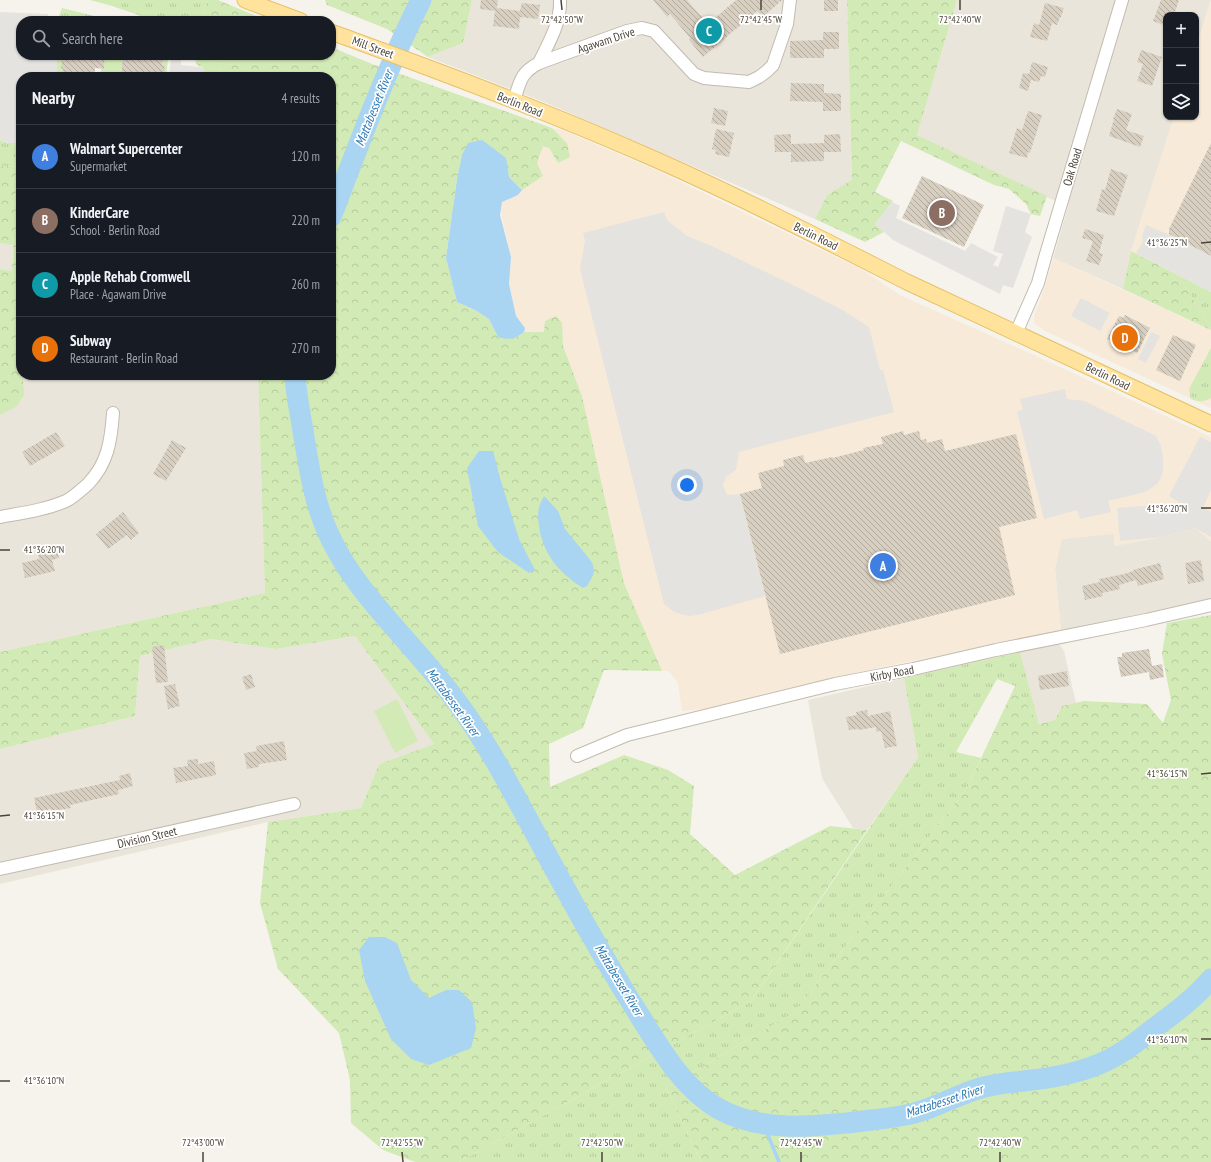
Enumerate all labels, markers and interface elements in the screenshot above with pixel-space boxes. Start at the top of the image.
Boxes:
map controls [1163,12,1199,120]
button: + [1163,12,1199,48]
text: 72°42'50"W [541,13,583,26]
text: 72°42'45"W [740,13,782,26]
text: 72°42'40"W [939,13,981,26]
search box [16,16,336,60]
pin: C [696,16,722,46]
street label: Agawam Drive [575,24,637,56]
icon: search [30,27,52,49]
text: Search here [62,29,123,48]
street label: Mill Street [350,33,397,62]
button: − [1163,48,1199,84]
water label: Mattabesset River [351,65,398,148]
button: layers [1163,84,1199,120]
text: Nearby [32,87,75,109]
street label: Berlin Road [495,88,545,120]
text: 4 results [281,90,320,107]
text: Walmart Supercenter [70,139,183,158]
street label: Oak Road [1059,146,1085,188]
text: A [42,148,48,165]
text: 120 m [291,148,320,165]
text: Supermarket [70,158,127,175]
pin: B [929,198,955,228]
text: KinderCare [70,203,129,222]
text: B [42,212,48,229]
text: 220 m [291,212,320,229]
street label: Berlin Road [791,219,841,253]
text: School · Berlin Road [70,222,160,239]
text: 41°36'25"N [1147,236,1187,249]
text: Apple Rehab Cromwell [70,267,190,286]
text: C [42,276,48,293]
text: 260 m [291,276,320,293]
text: Place · Agawam Drive [70,286,166,303]
pin: D [1112,323,1138,353]
text: Subway [70,331,111,350]
text: D [42,340,48,357]
text: 270 m [291,340,320,357]
text: Restaurant · Berlin Road [70,350,178,367]
street label: Berlin Road [1083,359,1133,393]
your location [677,475,697,495]
text: 41°36'20"N [1147,502,1187,515]
text: 41°36'20"N [24,543,64,556]
pin: A [870,551,896,581]
street label: Kirby Road [869,661,915,685]
water label: Mattabesset River [423,664,485,741]
text: 41°36'15"N [1147,767,1187,780]
text: 41°36'15"N [24,809,64,822]
street label: Division Street [116,823,179,851]
water label: Mattabesset River [591,941,648,1021]
text: 41°36'10"N [1147,1033,1187,1046]
text: 41°36'10"N [24,1074,64,1087]
water label: Mattabesset River [903,1080,987,1122]
text: 72°43'00"W [182,1136,224,1149]
text: 72°42'55"W [381,1136,423,1149]
text: 72°42'50"W [581,1136,623,1149]
text: 72°42'45"W [780,1136,822,1149]
text: 72°42'40"W [979,1136,1021,1149]

